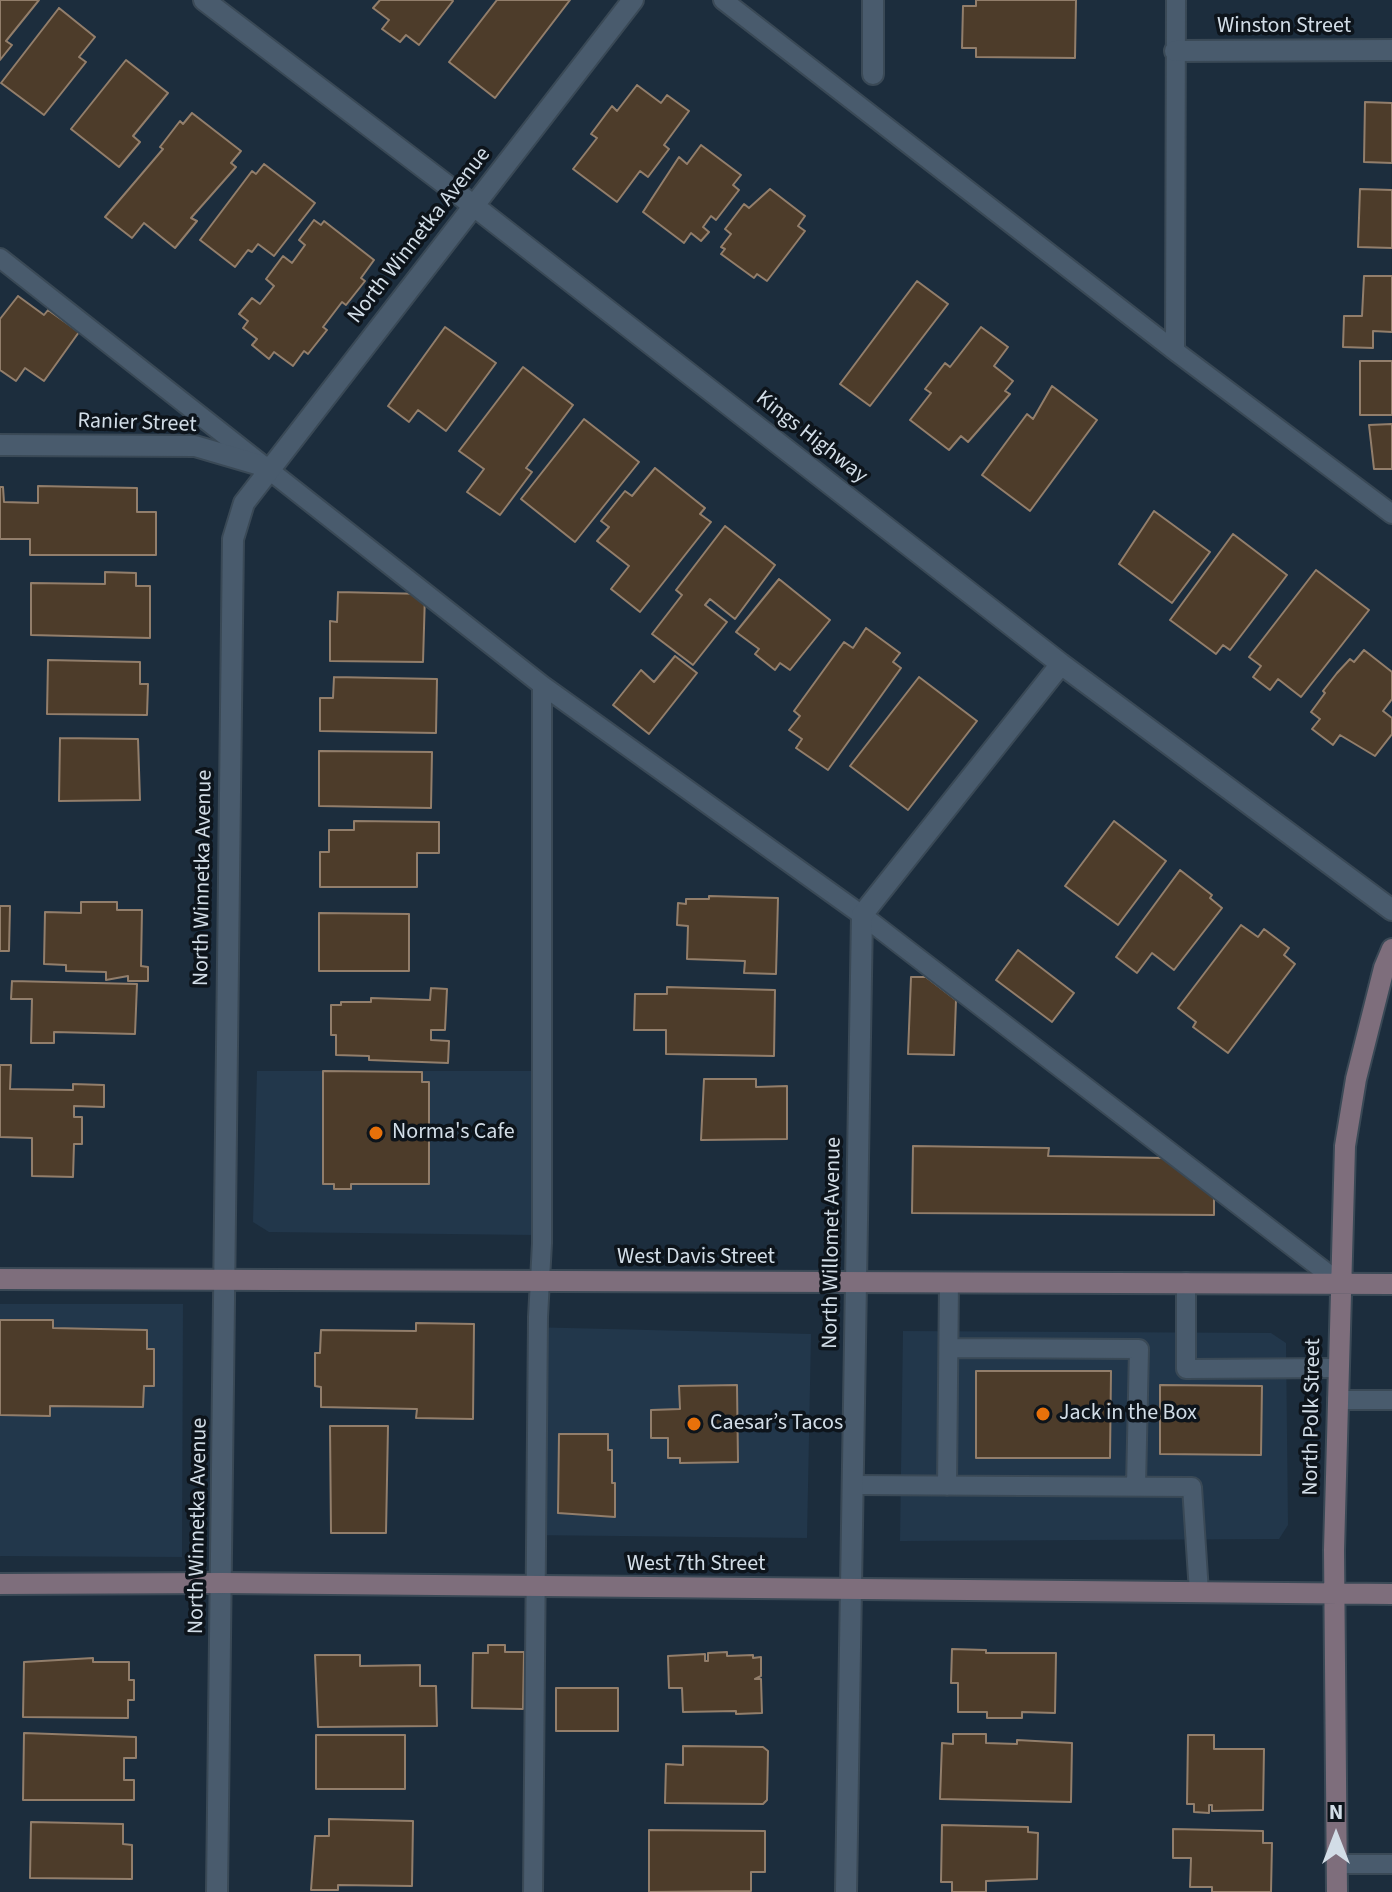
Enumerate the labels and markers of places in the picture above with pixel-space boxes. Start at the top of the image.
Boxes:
place label: Norma's Cafe [392,1120,515,1146]
marker: Norma's Cafe [367,1124,385,1142]
place label: Jack in the Box [1059,1401,1197,1427]
marker: Jack in the Box [1034,1405,1052,1423]
place label: Caesar’s Tacos [710,1411,843,1437]
marker: Caesar’s Tacos [685,1415,703,1433]

